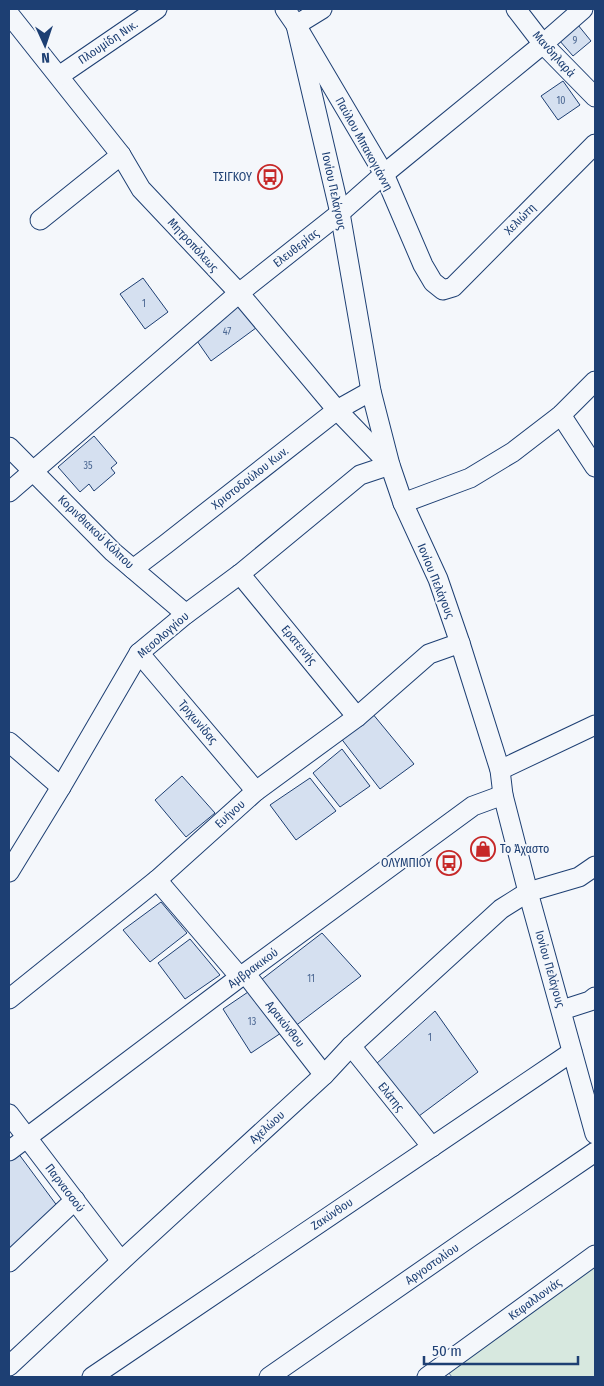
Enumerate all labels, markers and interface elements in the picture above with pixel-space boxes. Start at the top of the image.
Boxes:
street label: Πλουμίδη Νικ. [76,17,141,67]
north arrow [20,20,70,70]
street label: Μανδηλαρά [530,28,578,80]
house number: 9 [573,35,578,47]
text: N [41,49,50,66]
street label: Παύλου Μπακογιάννη [332,95,396,193]
house number: 10 [556,95,566,107]
street label: Ιονίου Πελάγους [319,151,349,231]
bus stop icon: ΤΣΙΓΚΟΥ [257,164,283,190]
place label: ΤΣΙΓΚΟΥ [213,170,252,184]
street label: Χελιώτη [501,200,539,238]
street label: Μητροπόλεως [165,215,221,275]
street label: Ελευθερίας [270,226,322,270]
house number: 1 [142,298,146,310]
house number: 47 [223,326,231,338]
street label: Χριστοδούλου Κων. [209,443,292,512]
house number: 35 [83,460,93,472]
street label: Κορινθιακού Κόλπου [55,492,137,572]
street label: Ιονίου Πελάγους [415,541,457,621]
street label: Μεσολογγίου [135,609,191,661]
street label: Ερατεινής [278,622,320,668]
street label: Τριχωνίδας [175,697,221,747]
street label: Ευήνου [212,797,248,831]
shop icon: Το Άχαστο [470,836,496,862]
place label: Το Άχαστο [500,842,549,856]
bus stop icon: ΟΛΥΜΠΙΟΥ [436,850,462,876]
place label: ΟΛΥΜΠΙΟΥ [381,856,432,870]
street label: Ιονίου Πελάγους [532,929,568,1009]
street label: Αμβρακικού [225,945,281,991]
house number: 11 [307,973,315,985]
street label: Αρακύνθου [263,998,307,1050]
house number: 13 [248,1016,257,1028]
house number: 1 [428,1032,432,1044]
street label: Ελάτης [375,1080,407,1114]
street label: Αχελώου [247,1108,287,1146]
street label: Παρνασσού [42,1161,88,1215]
street label: Ζακύνθου [308,1195,356,1233]
street label: Αργοστολίου [403,1240,461,1288]
street label: Κεφαλλονιάς [506,1275,564,1323]
scale bar [424,1334,578,1366]
text: 50 m [432,1342,462,1360]

